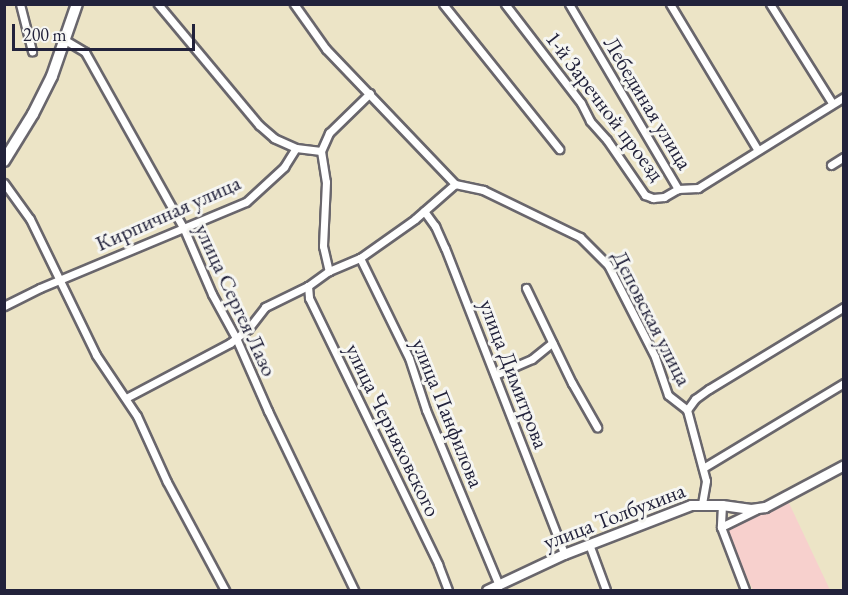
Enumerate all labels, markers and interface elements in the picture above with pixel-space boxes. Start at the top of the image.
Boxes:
scale bar [15,12,198,50]
text: 200 m [23,23,67,46]
street label: 1-й Заречной проезд [540,26,670,186]
street label: Лебединая улица [598,32,698,174]
street label: Кирпичная улица [91,169,245,257]
street label: улица Сергея Лазо [189,219,283,381]
street label: Деповская улица [607,246,697,390]
street label: улица Димитрова [473,296,555,452]
street label: улица Панфилова [406,335,490,491]
street label: улица Черняховского [340,339,446,521]
street label: улица Толбухина [539,477,689,555]

